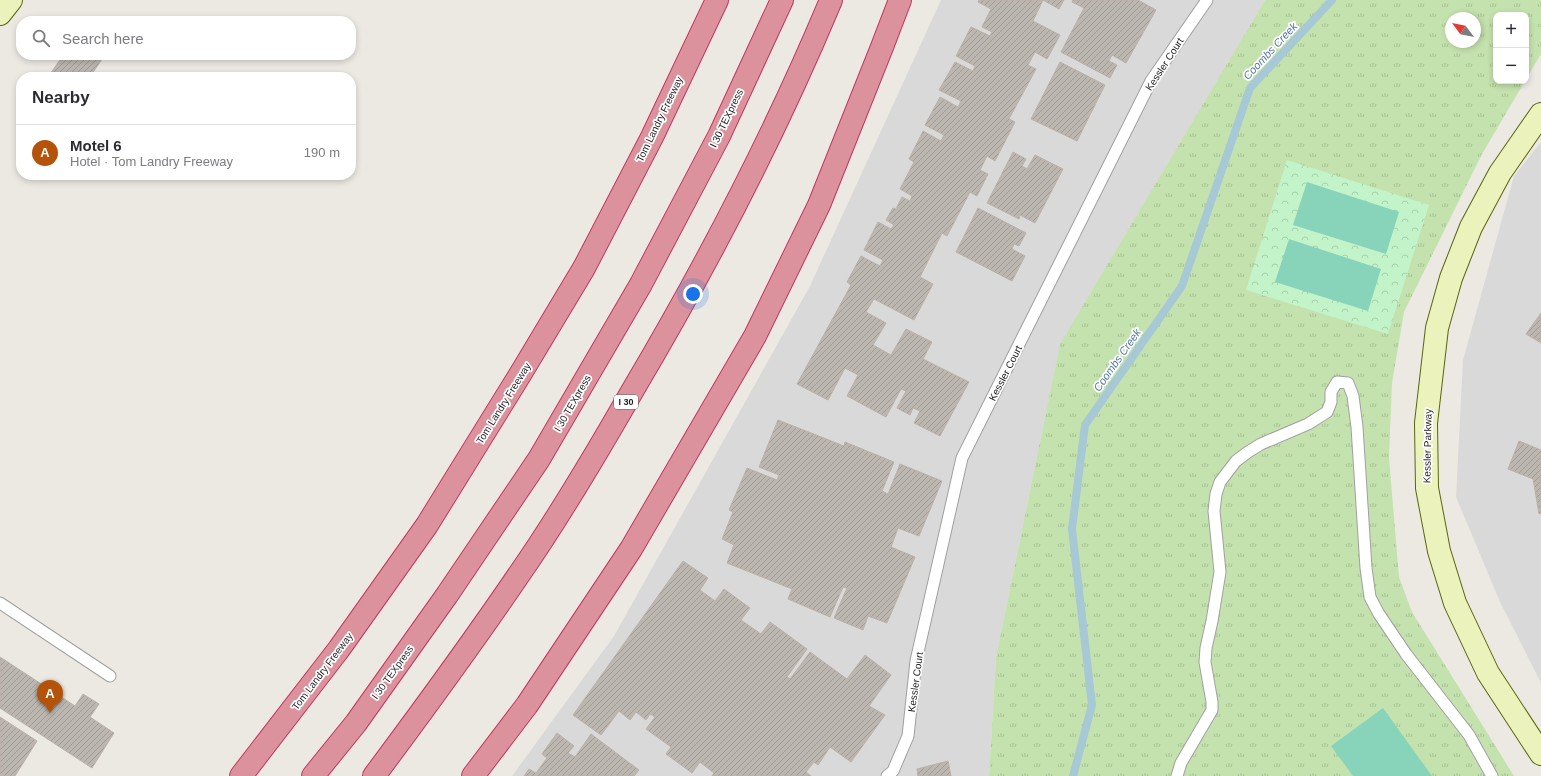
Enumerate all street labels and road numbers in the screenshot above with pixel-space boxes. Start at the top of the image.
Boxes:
street label: Kessler Court [1143,36,1186,93]
street label: Tom Landry Freeway [634,75,685,164]
street label: I 30 TEXpress [708,87,745,149]
street label: Kessler Court [987,344,1024,403]
street label: Tom Landry Freeway [474,361,533,446]
street label: I 30 TEXpress [552,373,593,433]
road number: I 30 [614,395,638,409]
street label: Kessler Parkway [1421,409,1434,483]
street label: Tom Landry Freeway [290,631,355,712]
street label: I 30 TEXpress [369,644,415,701]
street label: Kessler Court [906,651,925,713]

